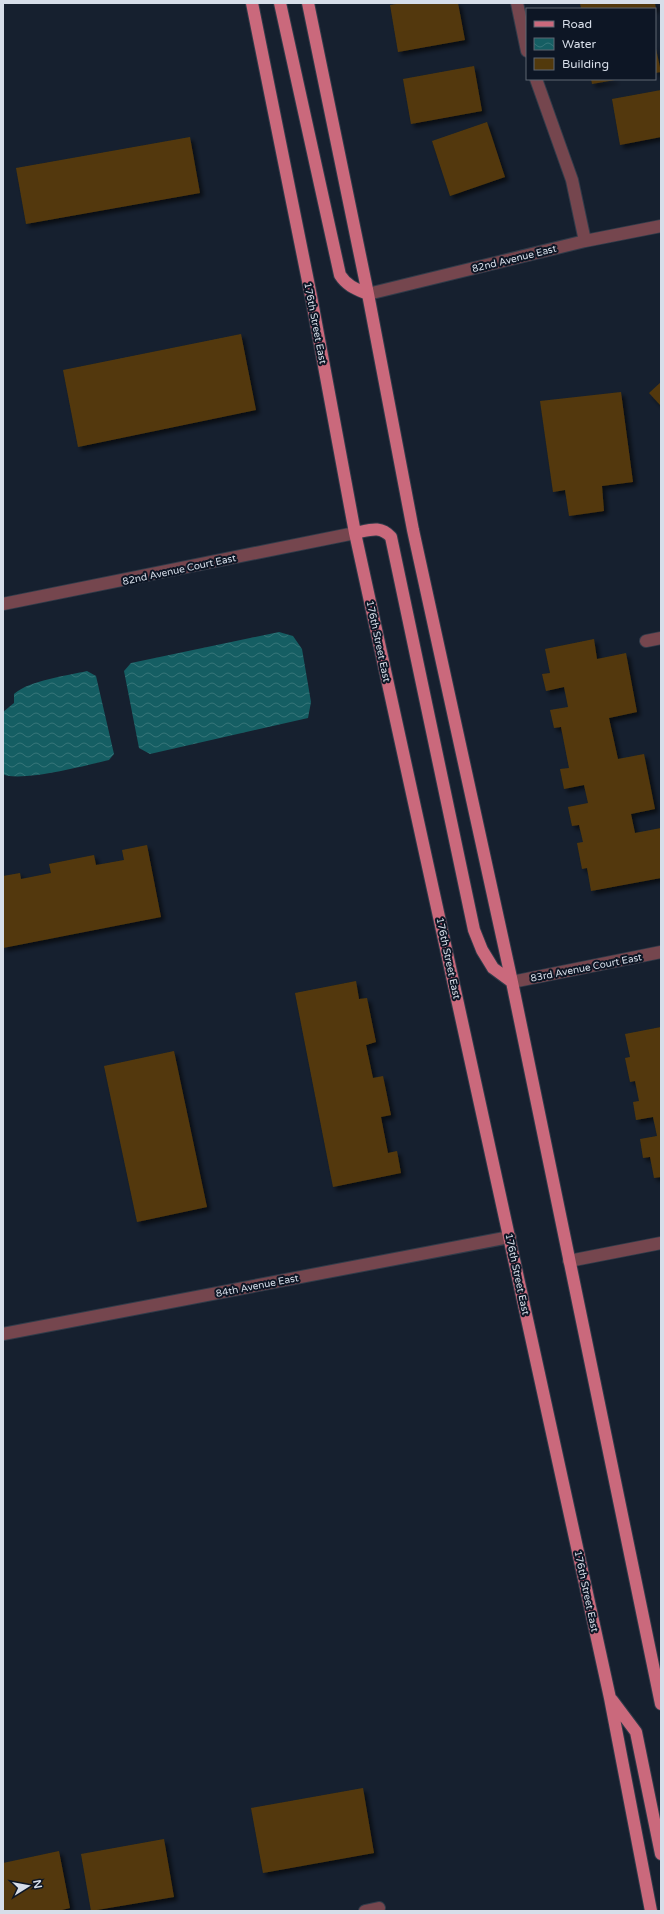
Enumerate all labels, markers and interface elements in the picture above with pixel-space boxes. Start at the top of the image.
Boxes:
legend [526,8,656,80]
text: Road [562,17,592,31]
text: Water [562,37,597,51]
text: Building [562,57,609,71]
street label: 82nd Avenue East [471,243,558,275]
street label: 176th Street East [301,281,329,365]
street label: 82nd Avenue Court East [121,552,237,588]
street label: 176th Street East [364,599,393,683]
street label: 176th Street East [434,916,463,1000]
street label: 83rd Avenue Court East [529,951,643,985]
street label: 176th Street East [503,1232,532,1316]
street label: 84th Avenue East [215,1272,300,1300]
street label: 176th Street East [572,1549,601,1633]
north arrow [8,1866,48,1906]
text: N [30,1879,45,1890]

